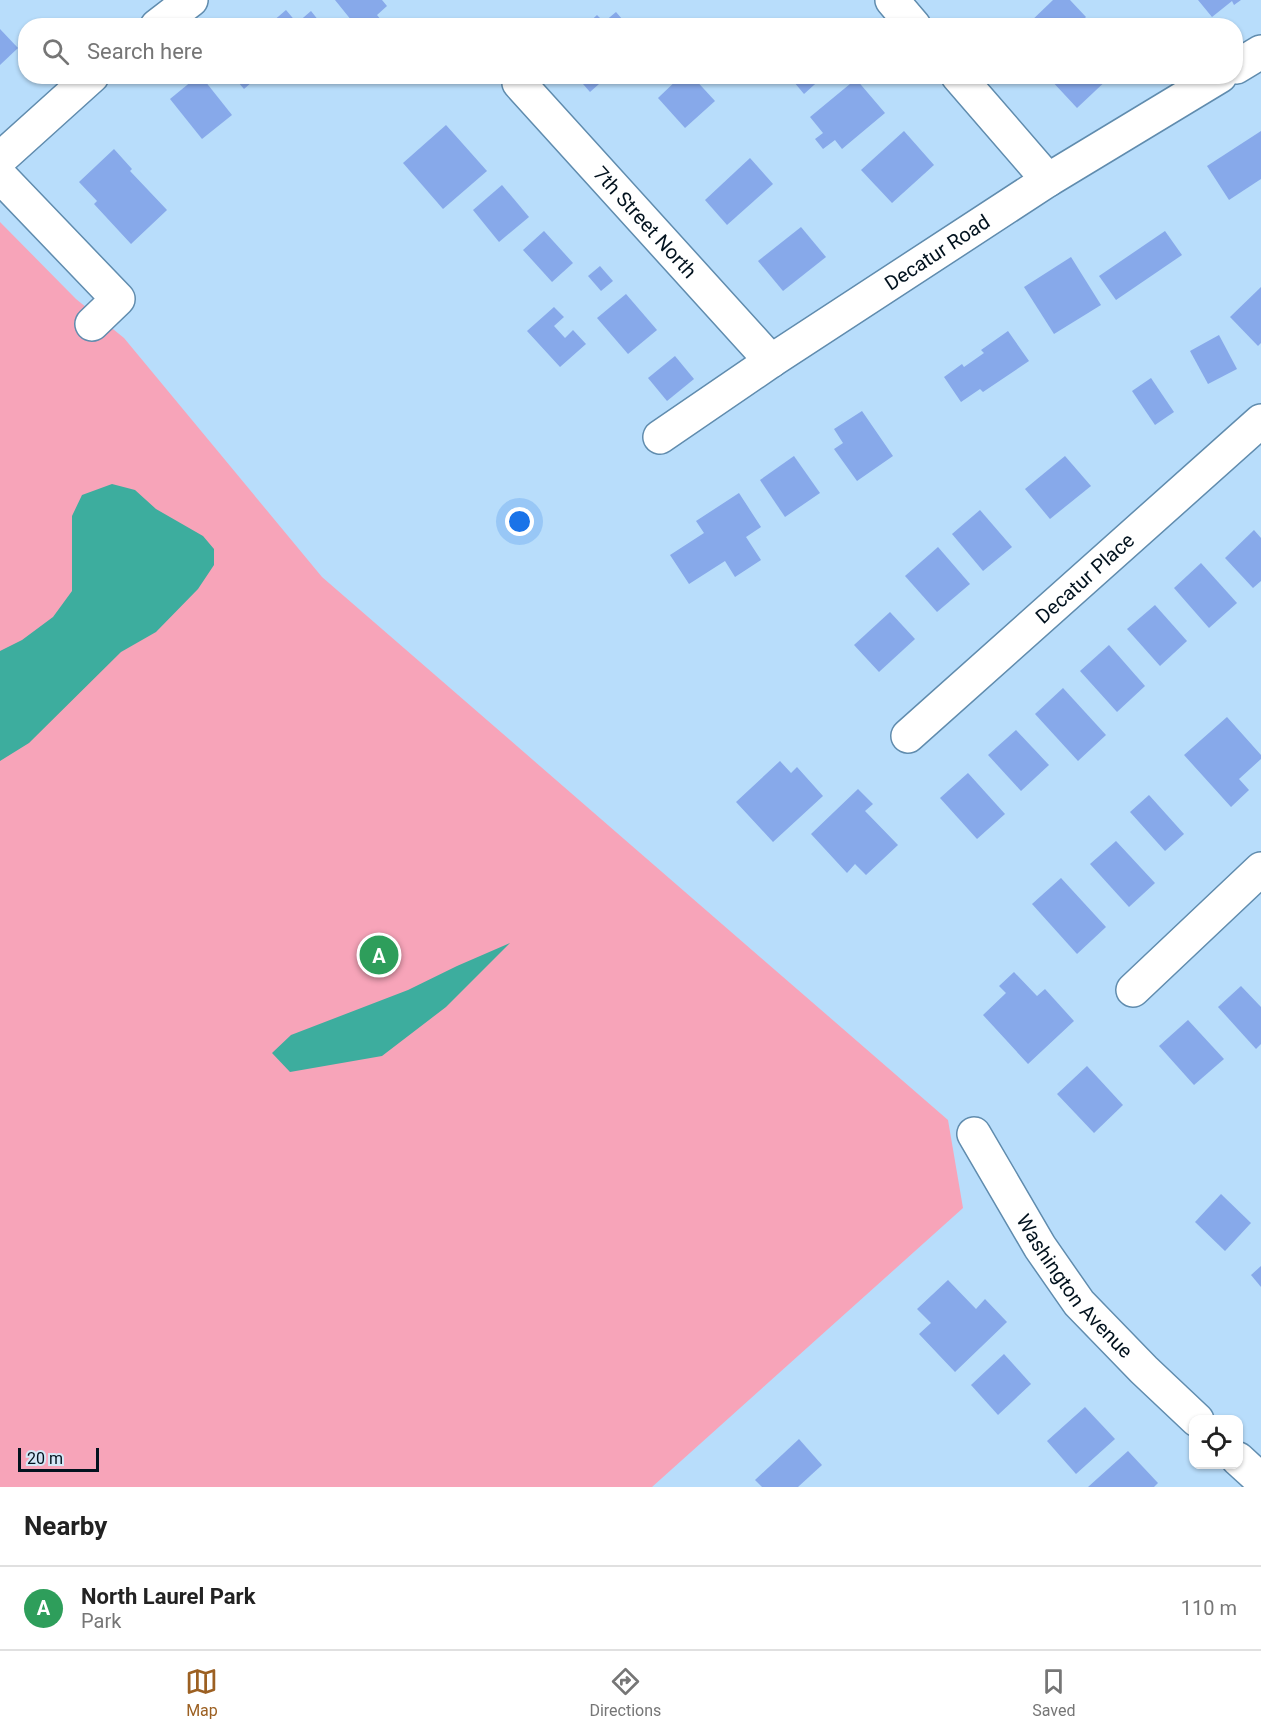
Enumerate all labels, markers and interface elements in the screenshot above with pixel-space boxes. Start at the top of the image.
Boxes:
search box [18,18,1243,84]
icon: search [39,35,72,68]
text: Search here [87,39,203,64]
street label: 7th Street North [589,162,702,283]
street label: Decatur Road [880,209,994,295]
your location [505,507,534,536]
street label: Decatur Place [1031,528,1139,628]
pin: A [360,932,398,978]
street label: Washington Avenue [1012,1210,1138,1363]
map controls [1189,1415,1243,1469]
button: locate [1189,1415,1243,1469]
scale bar [18,1445,99,1472]
text: 20 m [27,1449,63,1468]
text: Nearby [24,1511,107,1541]
text: North Laurel Park [81,1584,255,1609]
text: A [37,1596,50,1620]
text: 110 m [1181,1596,1237,1620]
text: Park [81,1609,121,1633]
tab: Map [185,1665,218,1720]
tab: Directions [589,1665,661,1720]
tab: Saved [1032,1665,1076,1720]

